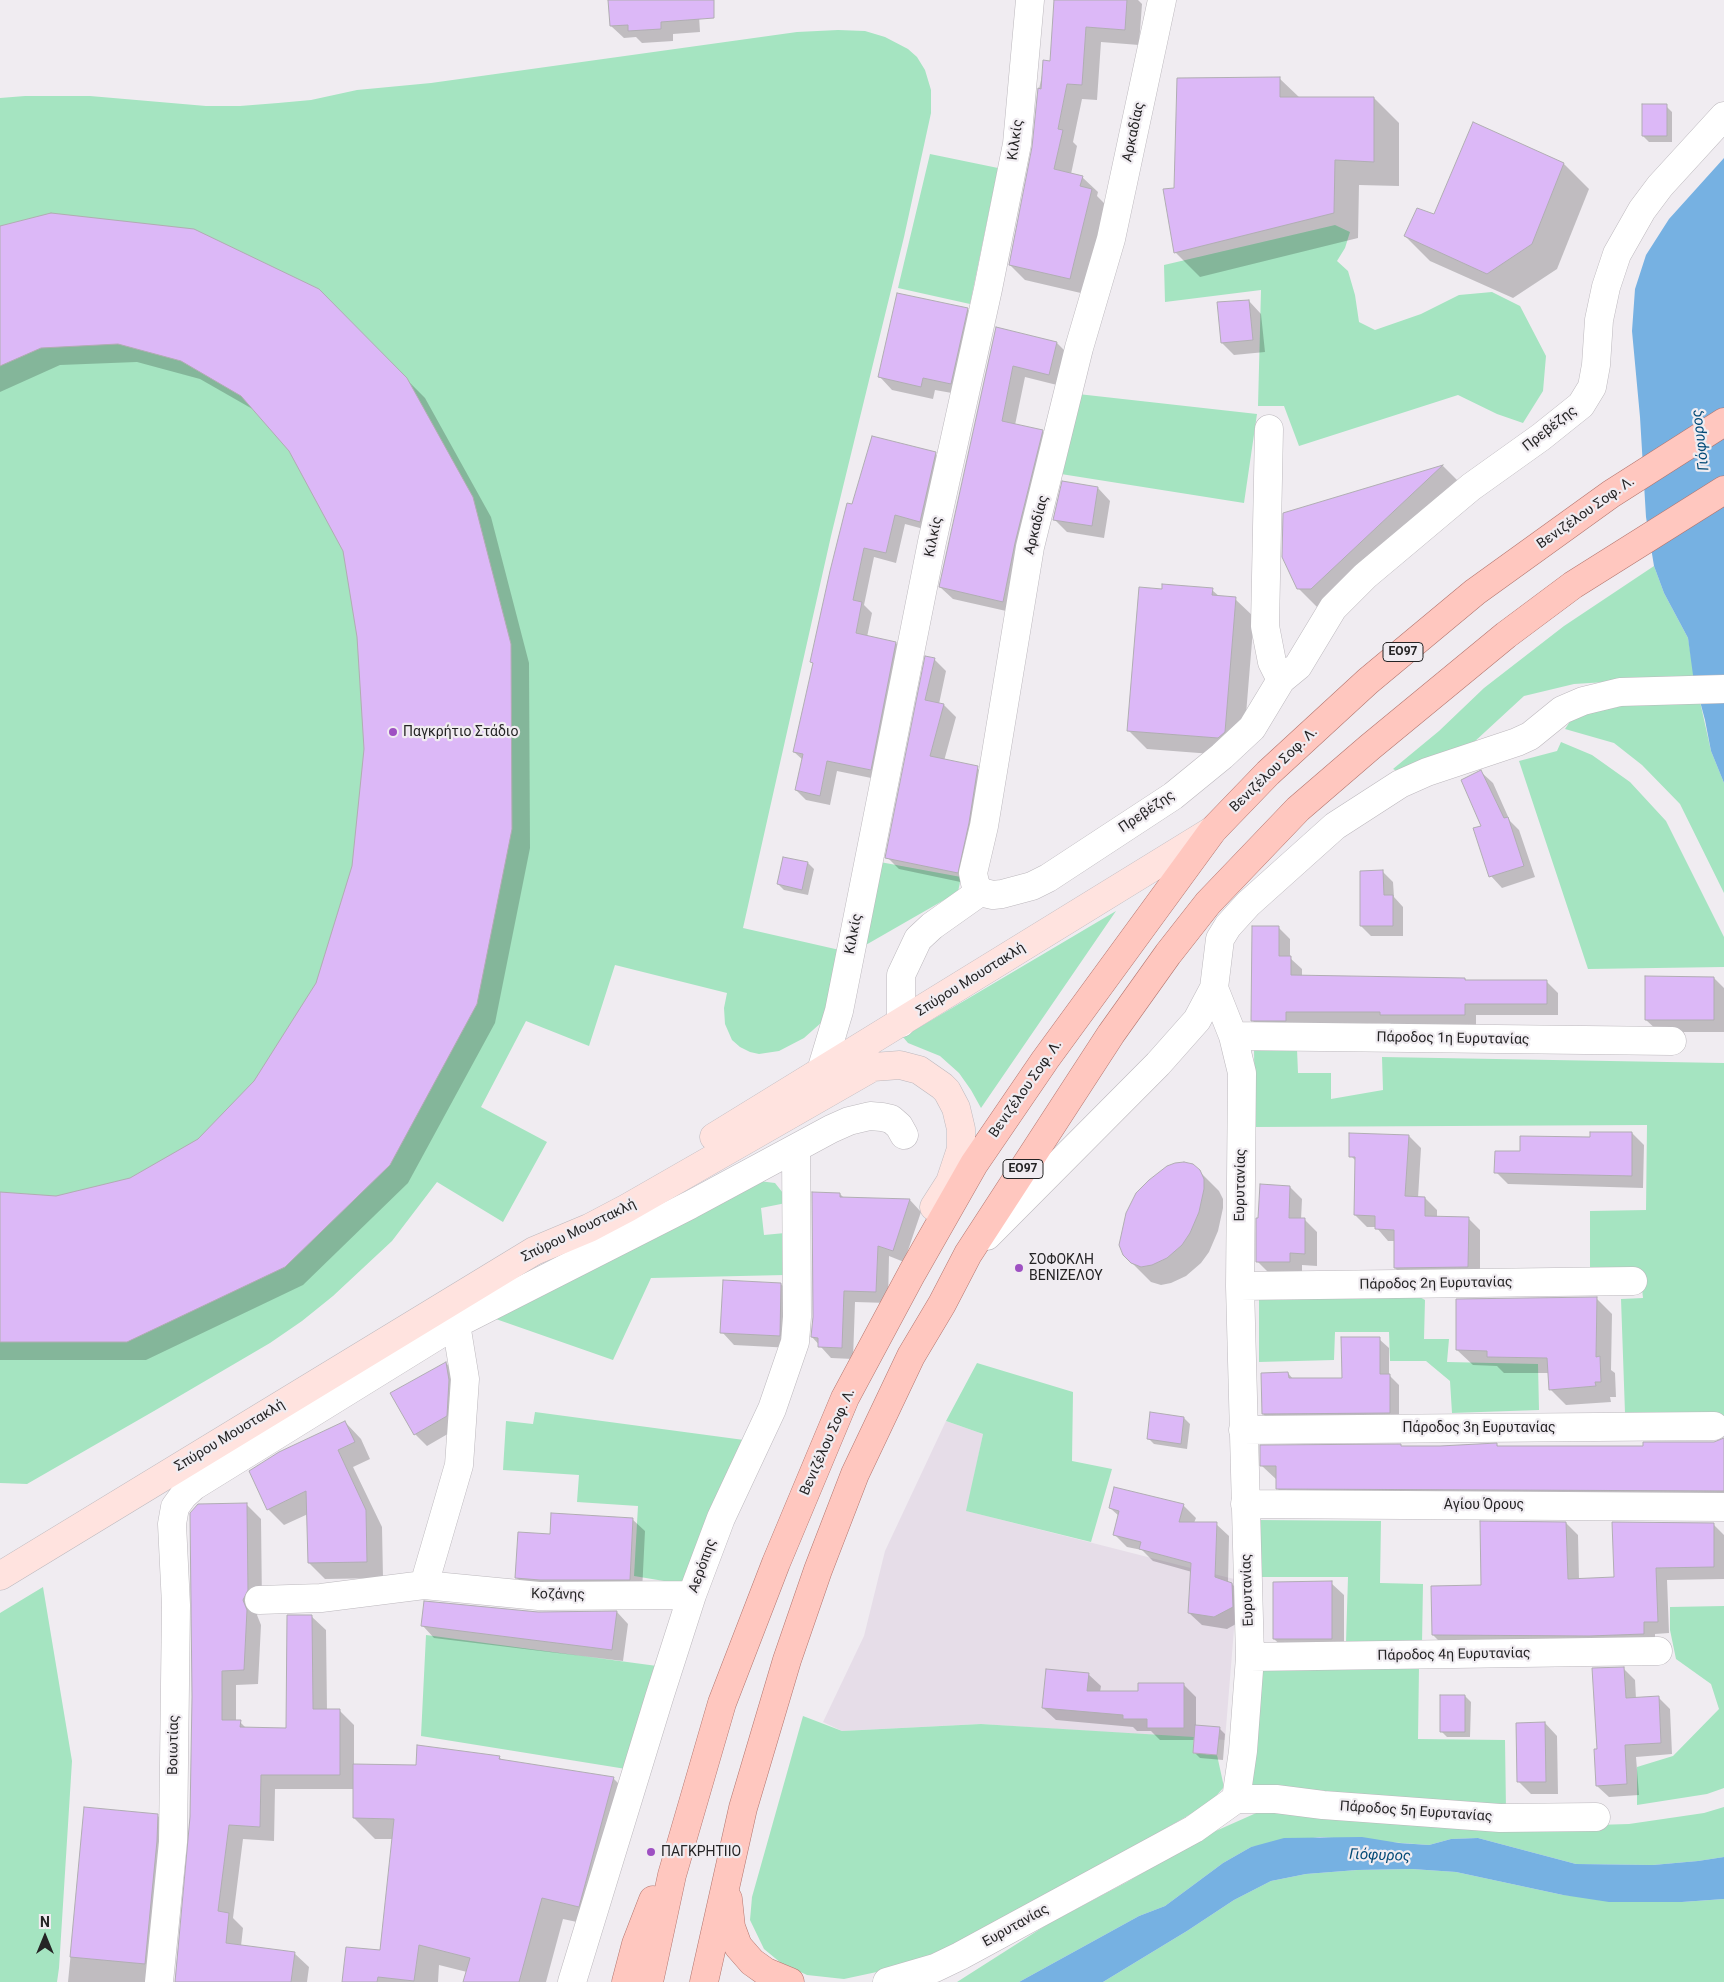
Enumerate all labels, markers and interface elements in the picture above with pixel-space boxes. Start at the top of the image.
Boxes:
street label: Αρκαδίας [1119,101,1149,163]
street label: Κιλκίς [1005,119,1027,161]
street label: Πρεβέζης [1520,403,1580,455]
water label: Γιόφυρος [1688,408,1714,472]
street label: Βενιζέλου Σοφ. Λ. [1534,473,1638,553]
street label: Αρκαδίας [1022,494,1052,556]
street label: Κιλκίς [922,515,946,559]
road number: ΕΟ97 [1383,642,1423,662]
place label: Παγκρήτιο Στάδιο [403,724,518,740]
street label: Βενιζέλου Σοφ. Λ. [1227,724,1321,816]
marker: Παγκρήτιο Στάδιο [387,726,399,738]
street label: Πρεβέζης [1116,787,1178,837]
street label: Κιλκίς [842,912,866,956]
street label: Σπύρου Μουστακλή [913,940,1029,1020]
street label: Πάροδος 1η Ευρυτανίας [1376,1029,1530,1049]
street label: Βενιζέλου Σοφ. Λ. [986,1037,1066,1141]
street label: Ευρυτανίας [1232,1148,1250,1222]
road number: ΕΟ97 [1003,1160,1043,1178]
street label: Σπύρου Μουστακλή [519,1196,639,1266]
place label: ΣΟΦΟΚΛΗ ΒΕΝΙΖΕΛΟΥ [1029,1252,1103,1284]
marker: ΣΟΦΟΚΛΗ ΒΕΝΙΖΕΛΟΥ [1013,1262,1025,1274]
street label: Πάροδος 2η Ευρυτανίας [1359,1274,1513,1294]
street label: Βενιζέλου Σοφ. Λ. [797,1386,859,1498]
street label: Σπύρου Μουστακλή [172,1397,288,1475]
street label: Πάροδος 3η Ευρυτανίας [1403,1420,1555,1436]
street label: Αγίου Όρους [1444,1497,1524,1513]
street label: Αερόπης [685,1537,721,1595]
street label: Ευρυτανίας [1238,1553,1258,1627]
street label: Κοζάνης [531,1586,585,1604]
street label: Πάροδος 4η Ευρυτανίας [1377,1645,1531,1665]
street label: Βοιωτίας [165,1715,183,1775]
street label: Πάροδος 5η Ευρυτανίας [1339,1798,1493,1826]
place label: ΠΑΓΚΡΗΤΙΙΟ [661,1844,741,1860]
marker: ΠΑΓΚΡΗΤΙΙΟ [645,1846,657,1858]
water label: Γιόφυρος [1349,1846,1411,1866]
street label: Ευρυτανίας [980,1901,1052,1951]
north arrow [20,1912,70,1962]
text: N [40,1914,50,1930]

